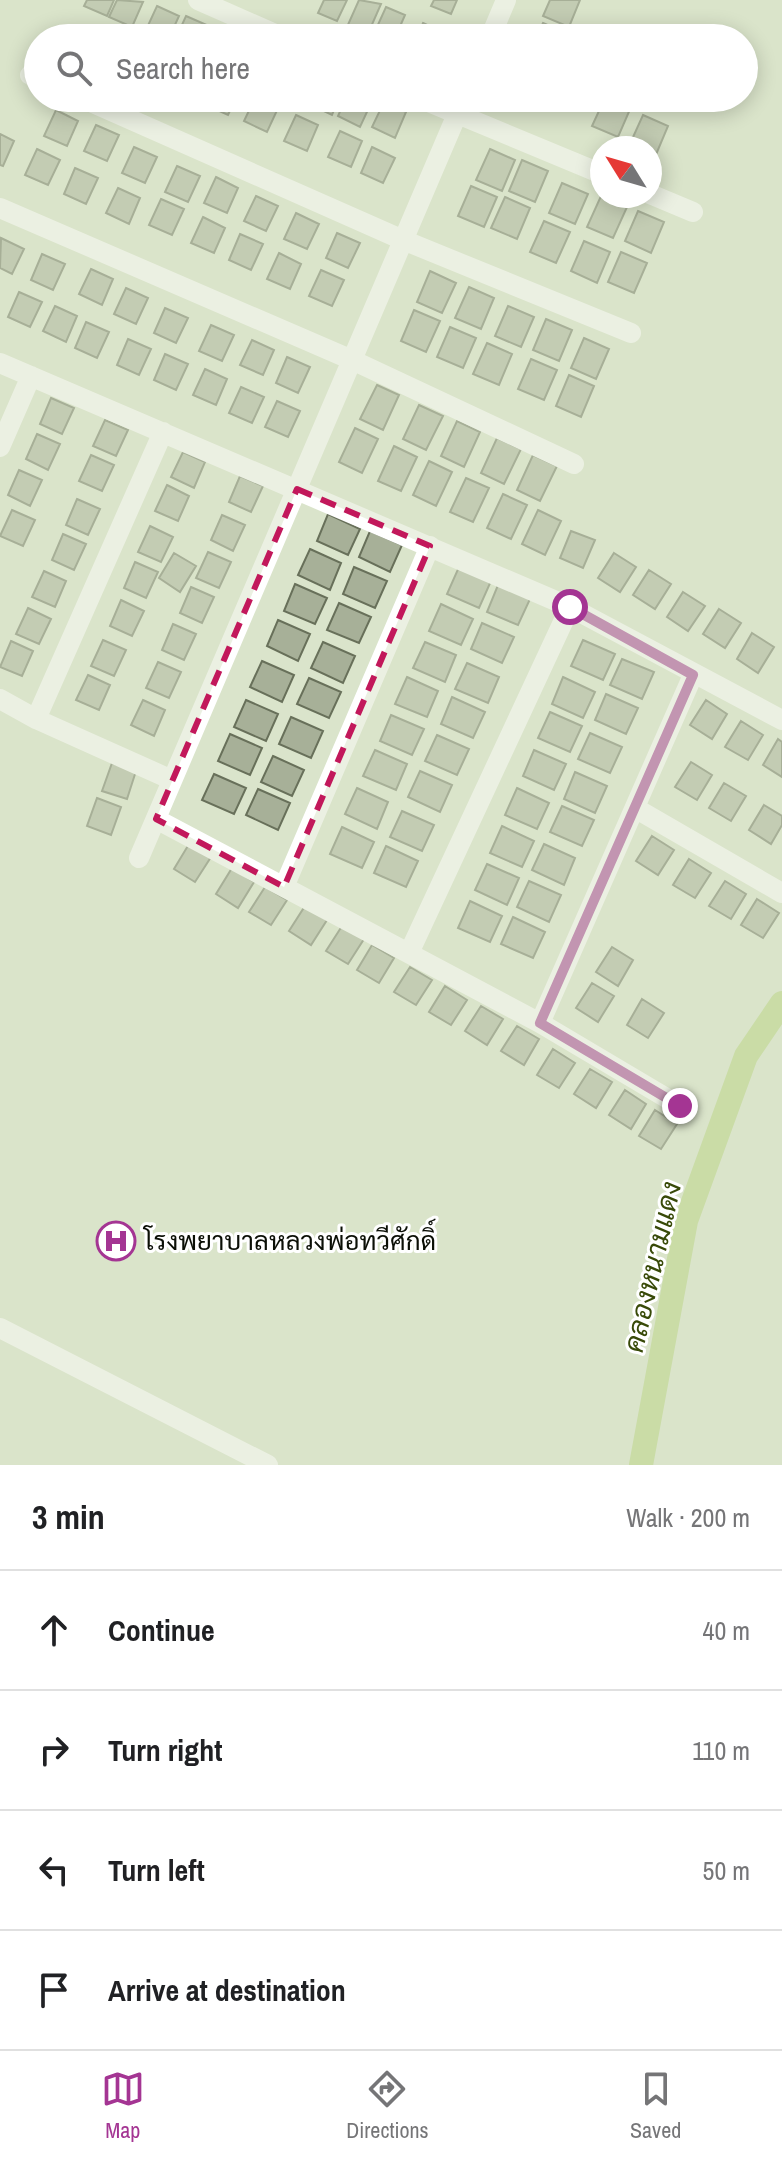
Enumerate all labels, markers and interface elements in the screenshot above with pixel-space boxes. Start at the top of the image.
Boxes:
search box [24,24,758,112]
icon: search [52,46,96,90]
text: Search here [116,48,250,88]
north arrow [590,136,662,208]
route start [552,589,588,625]
route end [662,1088,698,1124]
water label: คลองหนามแดง [614,1178,690,1356]
place label: โรงพยาบาลหลวงพ่อทวีศักดิ์ [142,1218,436,1258]
hospital icon: โรงพยาบาลหลวงพ่อทวีศักดิ์ [95,1220,137,1262]
text: 3 min [32,1494,105,1540]
text: Walk · 200 m [626,1500,750,1535]
icon: ahead [32,1608,76,1652]
text: Continue [108,1610,215,1650]
text: 40 m [703,1613,750,1648]
icon: right [32,1728,76,1772]
text: Turn right [108,1730,222,1770]
text: 110 m [692,1733,750,1768]
icon: left [32,1848,76,1892]
text: Turn left [108,1850,205,1890]
text: 50 m [703,1853,750,1888]
icon: arrive [32,1968,76,2012]
text: Arrive at destination [108,1970,346,2010]
tab: Map [101,2067,145,2145]
tab: Directions [346,2067,429,2145]
tab: Saved [630,2067,681,2145]

